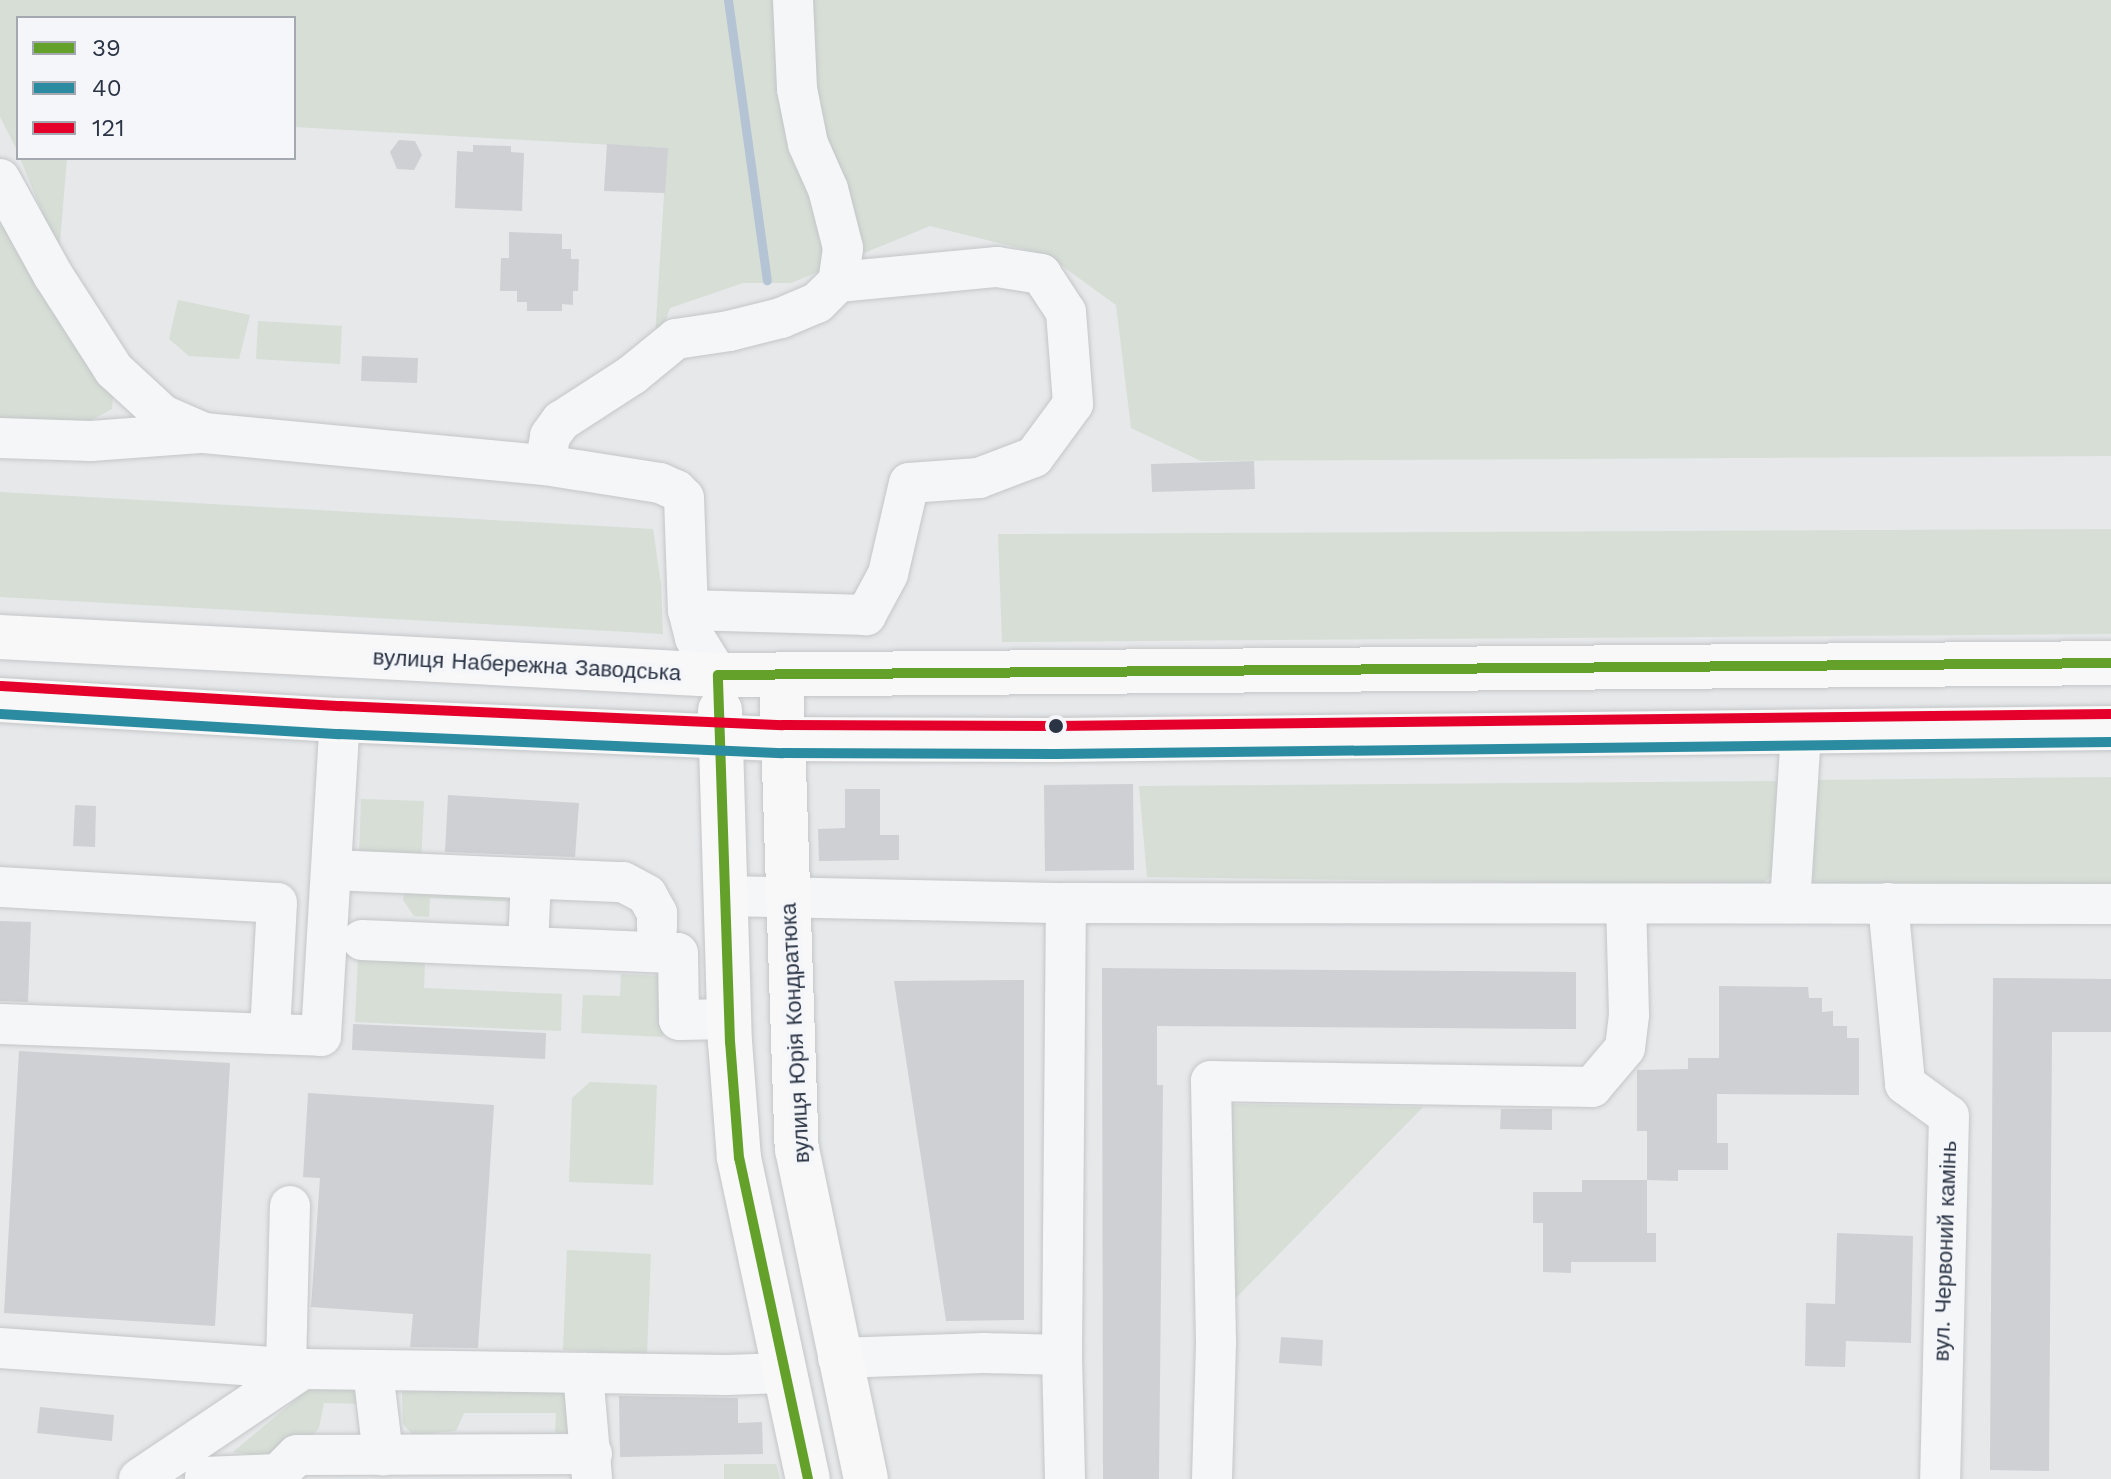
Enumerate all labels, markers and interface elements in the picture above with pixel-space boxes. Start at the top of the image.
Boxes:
legend [16,16,296,160]
text: 39 [92,34,121,62]
text: 40 [92,74,122,102]
text: 121 [92,114,125,142]
street label: вулиця Набережна Заводська [372,644,682,686]
unlabelled marker [1048,718,1064,734]
street label: вулиця Юрія Кондратюка [775,902,815,1164]
street label: вул. Червоний камінь [1928,1140,1962,1362]

